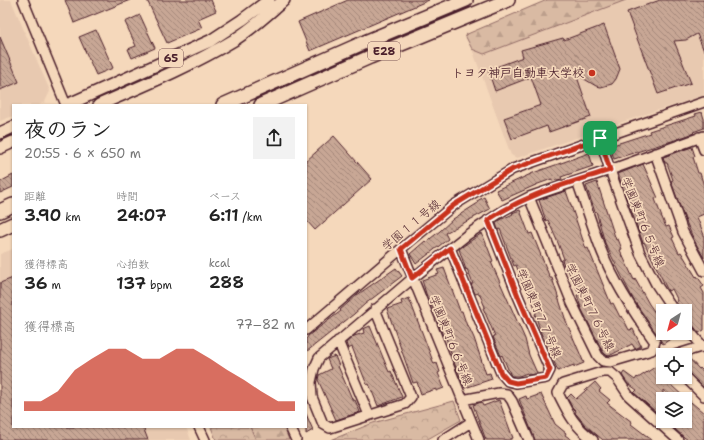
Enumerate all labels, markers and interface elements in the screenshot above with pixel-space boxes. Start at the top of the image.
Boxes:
road number: E28 [368,42,400,60]
road number: 65 [159,49,183,67]
place label: トヨタ神戸自動車大学校 [452,65,584,81]
marker: トヨタ神戸自動車大学校 [587,68,597,78]
text: 夜のラン [24,115,112,144]
button: share [253,117,295,159]
pin [583,121,617,155]
icon: arrive [589,127,611,149]
text: 20:55 · 6 × 650 m [24,145,141,162]
street label: 学園東町６５号線 [618,174,668,270]
text: 距離 [24,189,46,204]
text: 時間 [116,189,138,204]
text: ペース [209,189,241,204]
street label: 学園１１号線 [378,196,444,254]
text: 3.90 [24,204,61,226]
text: 24:07 [116,204,167,226]
text: 6:11 [209,204,239,226]
text: km [61,210,81,225]
text: /km [239,210,262,225]
text: kcal [209,256,230,271]
text: 獲得標高 [24,257,68,272]
text: 心拍数 [116,257,149,272]
street label: 学園東町７６号線 [562,260,618,354]
street label: 学園東町７７号線 [513,266,565,360]
text: 288 [209,271,244,293]
text: 36 [24,272,48,294]
text: 137 [116,272,146,294]
text: m [48,278,61,293]
text: bpm [146,278,172,293]
street label: 学園東町６６号線 [426,292,476,388]
north arrow [656,304,692,340]
map controls [656,304,692,428]
text: 77–82 m [235,316,295,333]
text: 獲得標高 [24,318,76,335]
button: locate [656,348,692,384]
button: layers [656,392,692,428]

